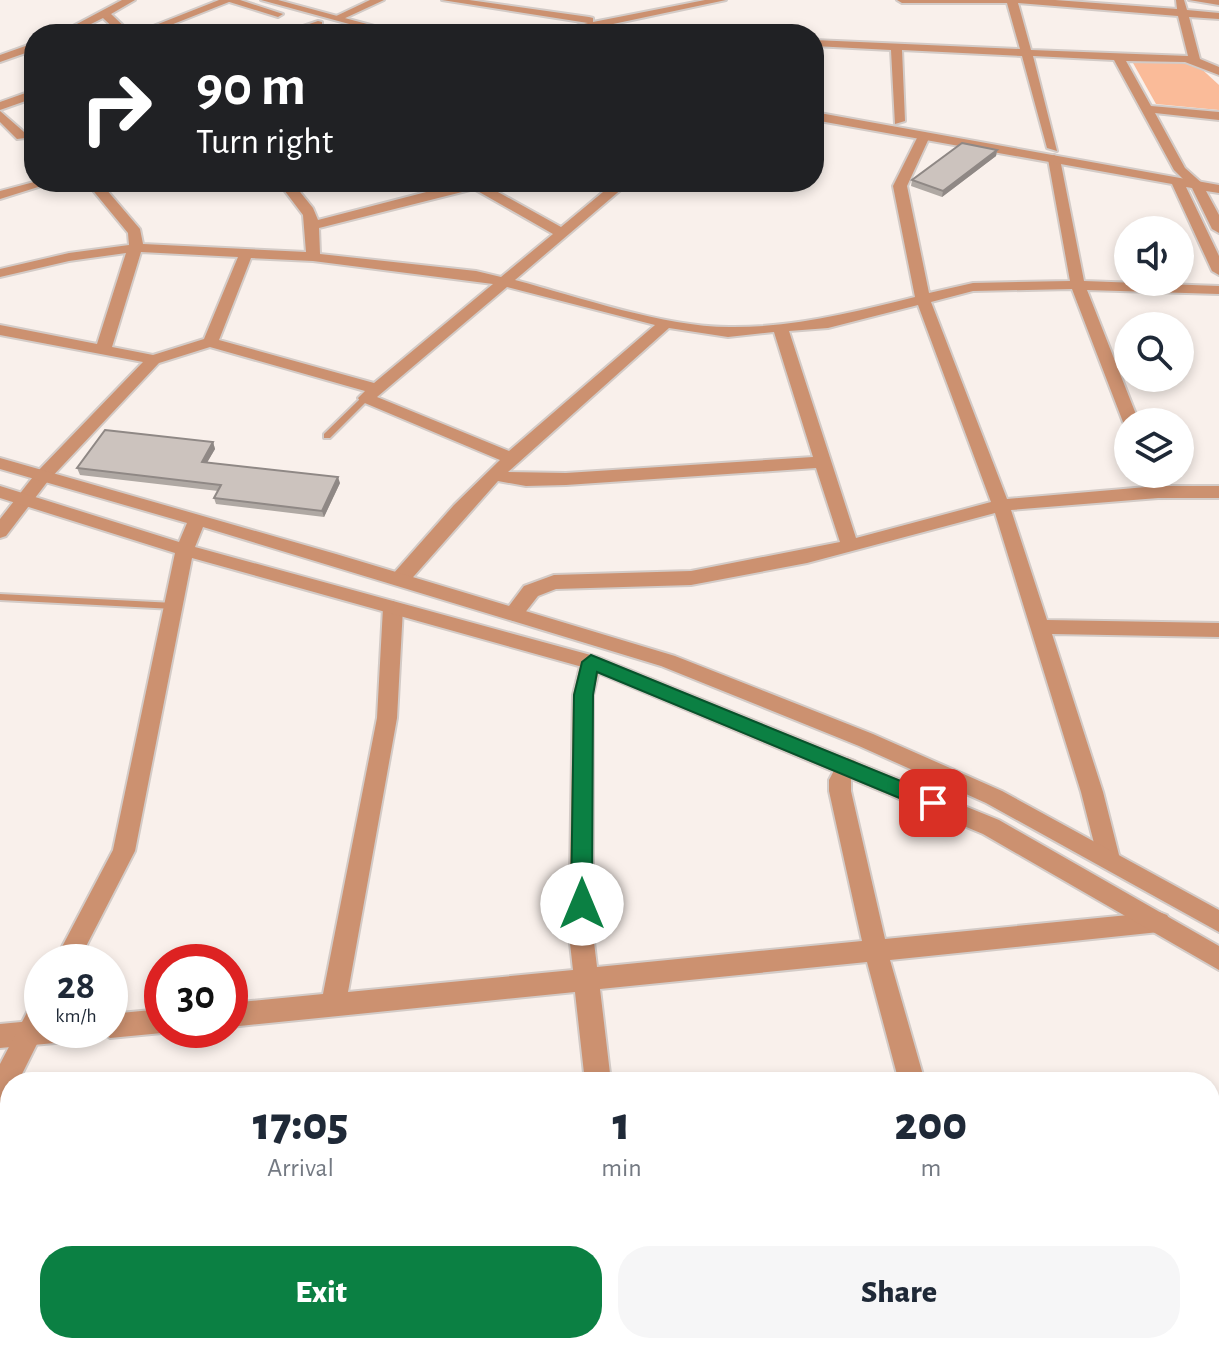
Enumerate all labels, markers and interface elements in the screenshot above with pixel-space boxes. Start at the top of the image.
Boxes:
icon: right [64,56,168,160]
text: 90 m [196,59,306,115]
text: Turn right [196,124,333,160]
map controls [1114,216,1194,488]
button: sound [1114,216,1194,296]
button: search [1114,312,1194,392]
button: layers [1114,408,1194,488]
pin [899,769,967,837]
icon: arrive [911,781,955,825]
position arrow [540,862,624,946]
speed limit sign: 30 [144,944,248,1048]
text: 28 [57,966,95,1006]
text: km/h [55,1006,97,1026]
text: 17:05 [253,1101,348,1149]
text: 1 [613,1101,630,1149]
text: 200 [894,1101,967,1149]
text: Arrival [267,1155,334,1181]
text: min [601,1155,642,1181]
text: m [920,1155,941,1181]
button: Exit [40,1246,602,1338]
button: Share [618,1246,1180,1338]

